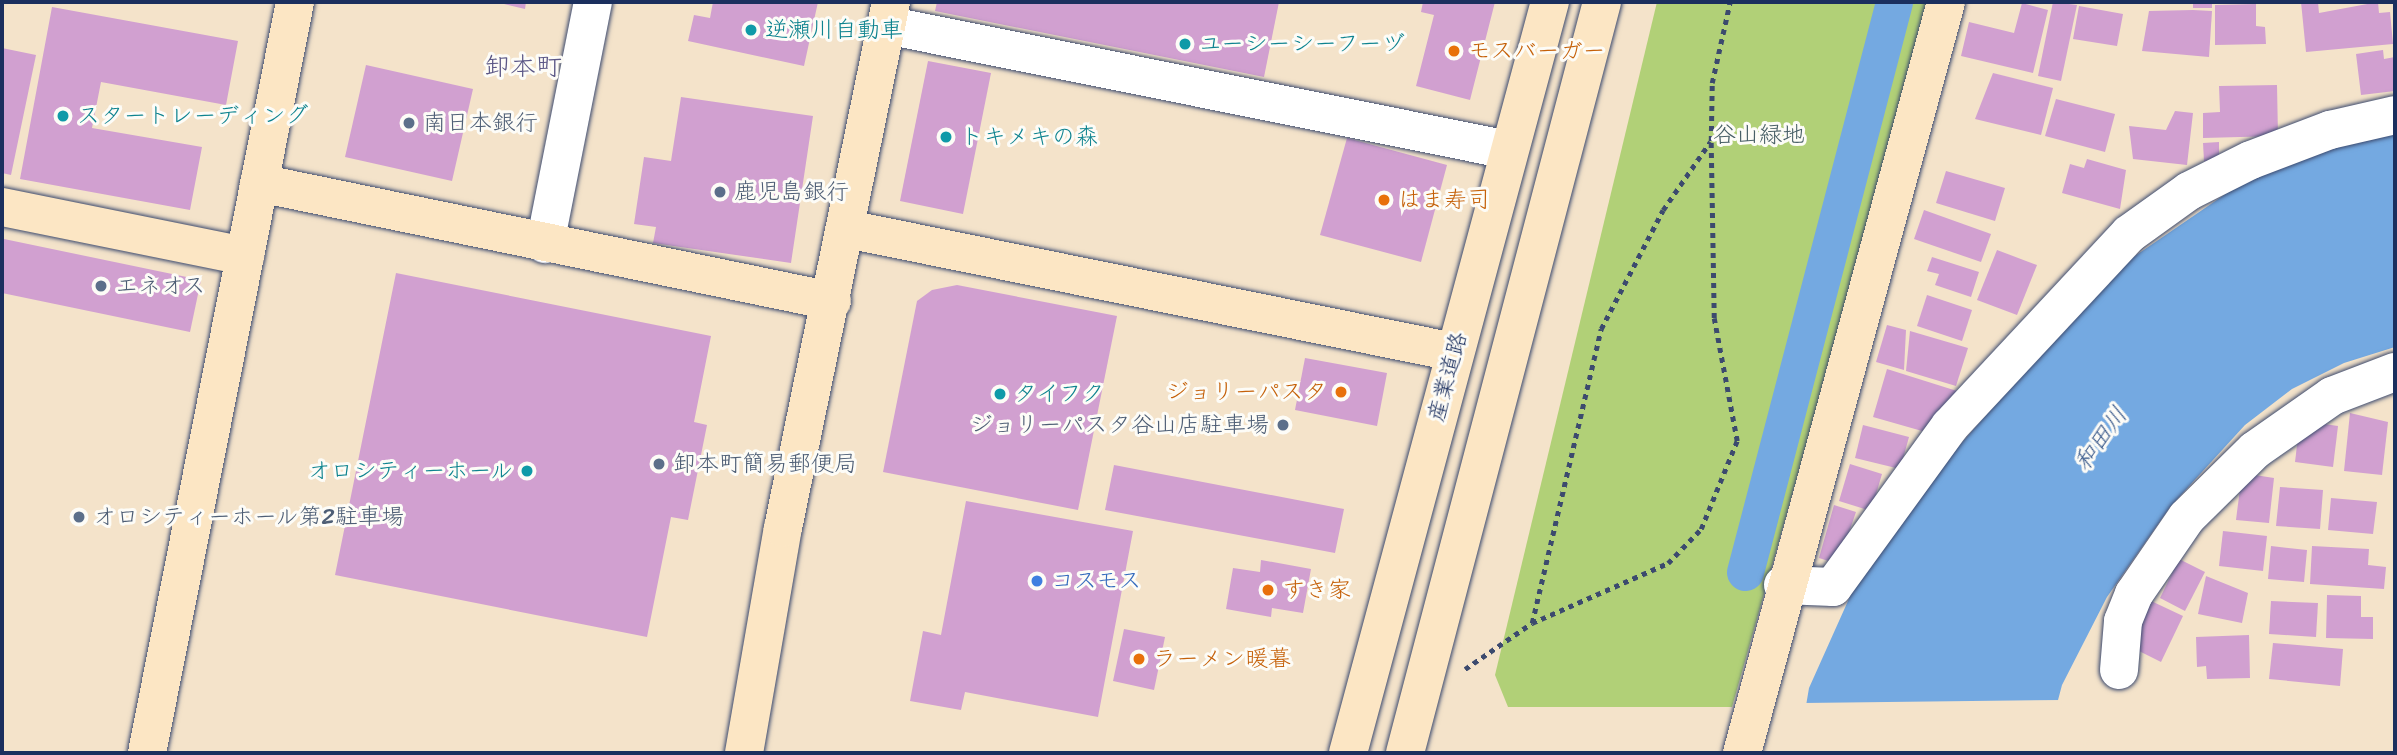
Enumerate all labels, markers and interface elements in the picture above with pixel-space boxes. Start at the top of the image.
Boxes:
place label: 逆瀬川自動車 [765,16,903,44]
marker: 逆瀬川自動車 [743,22,759,38]
place label: ユーシーシーフーヅ [1199,30,1405,58]
marker: ユーシーシーフーヅ [1177,36,1193,52]
place label: モスバーガー [1468,37,1606,65]
marker: モスバーガー [1446,43,1462,59]
district label: 卸本町 [484,51,562,83]
place label: スタートレーディング [77,102,308,130]
marker: スタートレーディング [55,108,71,124]
place label: 南日本銀行 [423,109,538,137]
marker: 南日本銀行 [401,115,417,131]
park label: 谷山緑地 [1713,121,1805,149]
place label: トキメキの森 [960,123,1098,151]
marker: トキメキの森 [938,129,954,145]
place label: 鹿児島銀行 [734,178,849,206]
marker: 鹿児島銀行 [712,184,728,200]
place label: はま寿司 [1398,186,1490,214]
marker: はま寿司 [1376,192,1392,208]
place label: エネオス [115,272,207,300]
marker: エネオス [93,278,109,294]
street label: 産業道路 [1423,329,1473,425]
place label: ジョリーパスタ [1166,378,1327,406]
place label: タイフク [1014,380,1106,408]
marker: ジョリーパスタ [1333,384,1349,400]
marker: タイフク [992,386,1008,402]
water label: 和田川 [2068,401,2134,477]
place label: ジョリーパスタ谷山店駐車場 [970,411,1269,439]
marker: ジョリーパスタ谷山店駐車場 [1275,417,1291,433]
place label: 卸本町簡易郵便局 [673,450,857,478]
marker: 卸本町簡易郵便局 [651,456,667,472]
place label: オロシティーホール [306,457,513,485]
marker: オロシティーホール [519,463,535,479]
place label: オロシティーホール第2駐車場 [93,503,405,531]
marker: オロシティーホール第2駐車場 [71,509,87,525]
place label: コスモス [1051,567,1143,595]
marker: コスモス [1029,573,1045,589]
place label: すき家 [1282,576,1351,604]
marker: すき家 [1260,582,1276,598]
place label: ラーメン暖暮 [1153,645,1291,673]
marker: ラーメン暖暮 [1131,651,1147,667]

